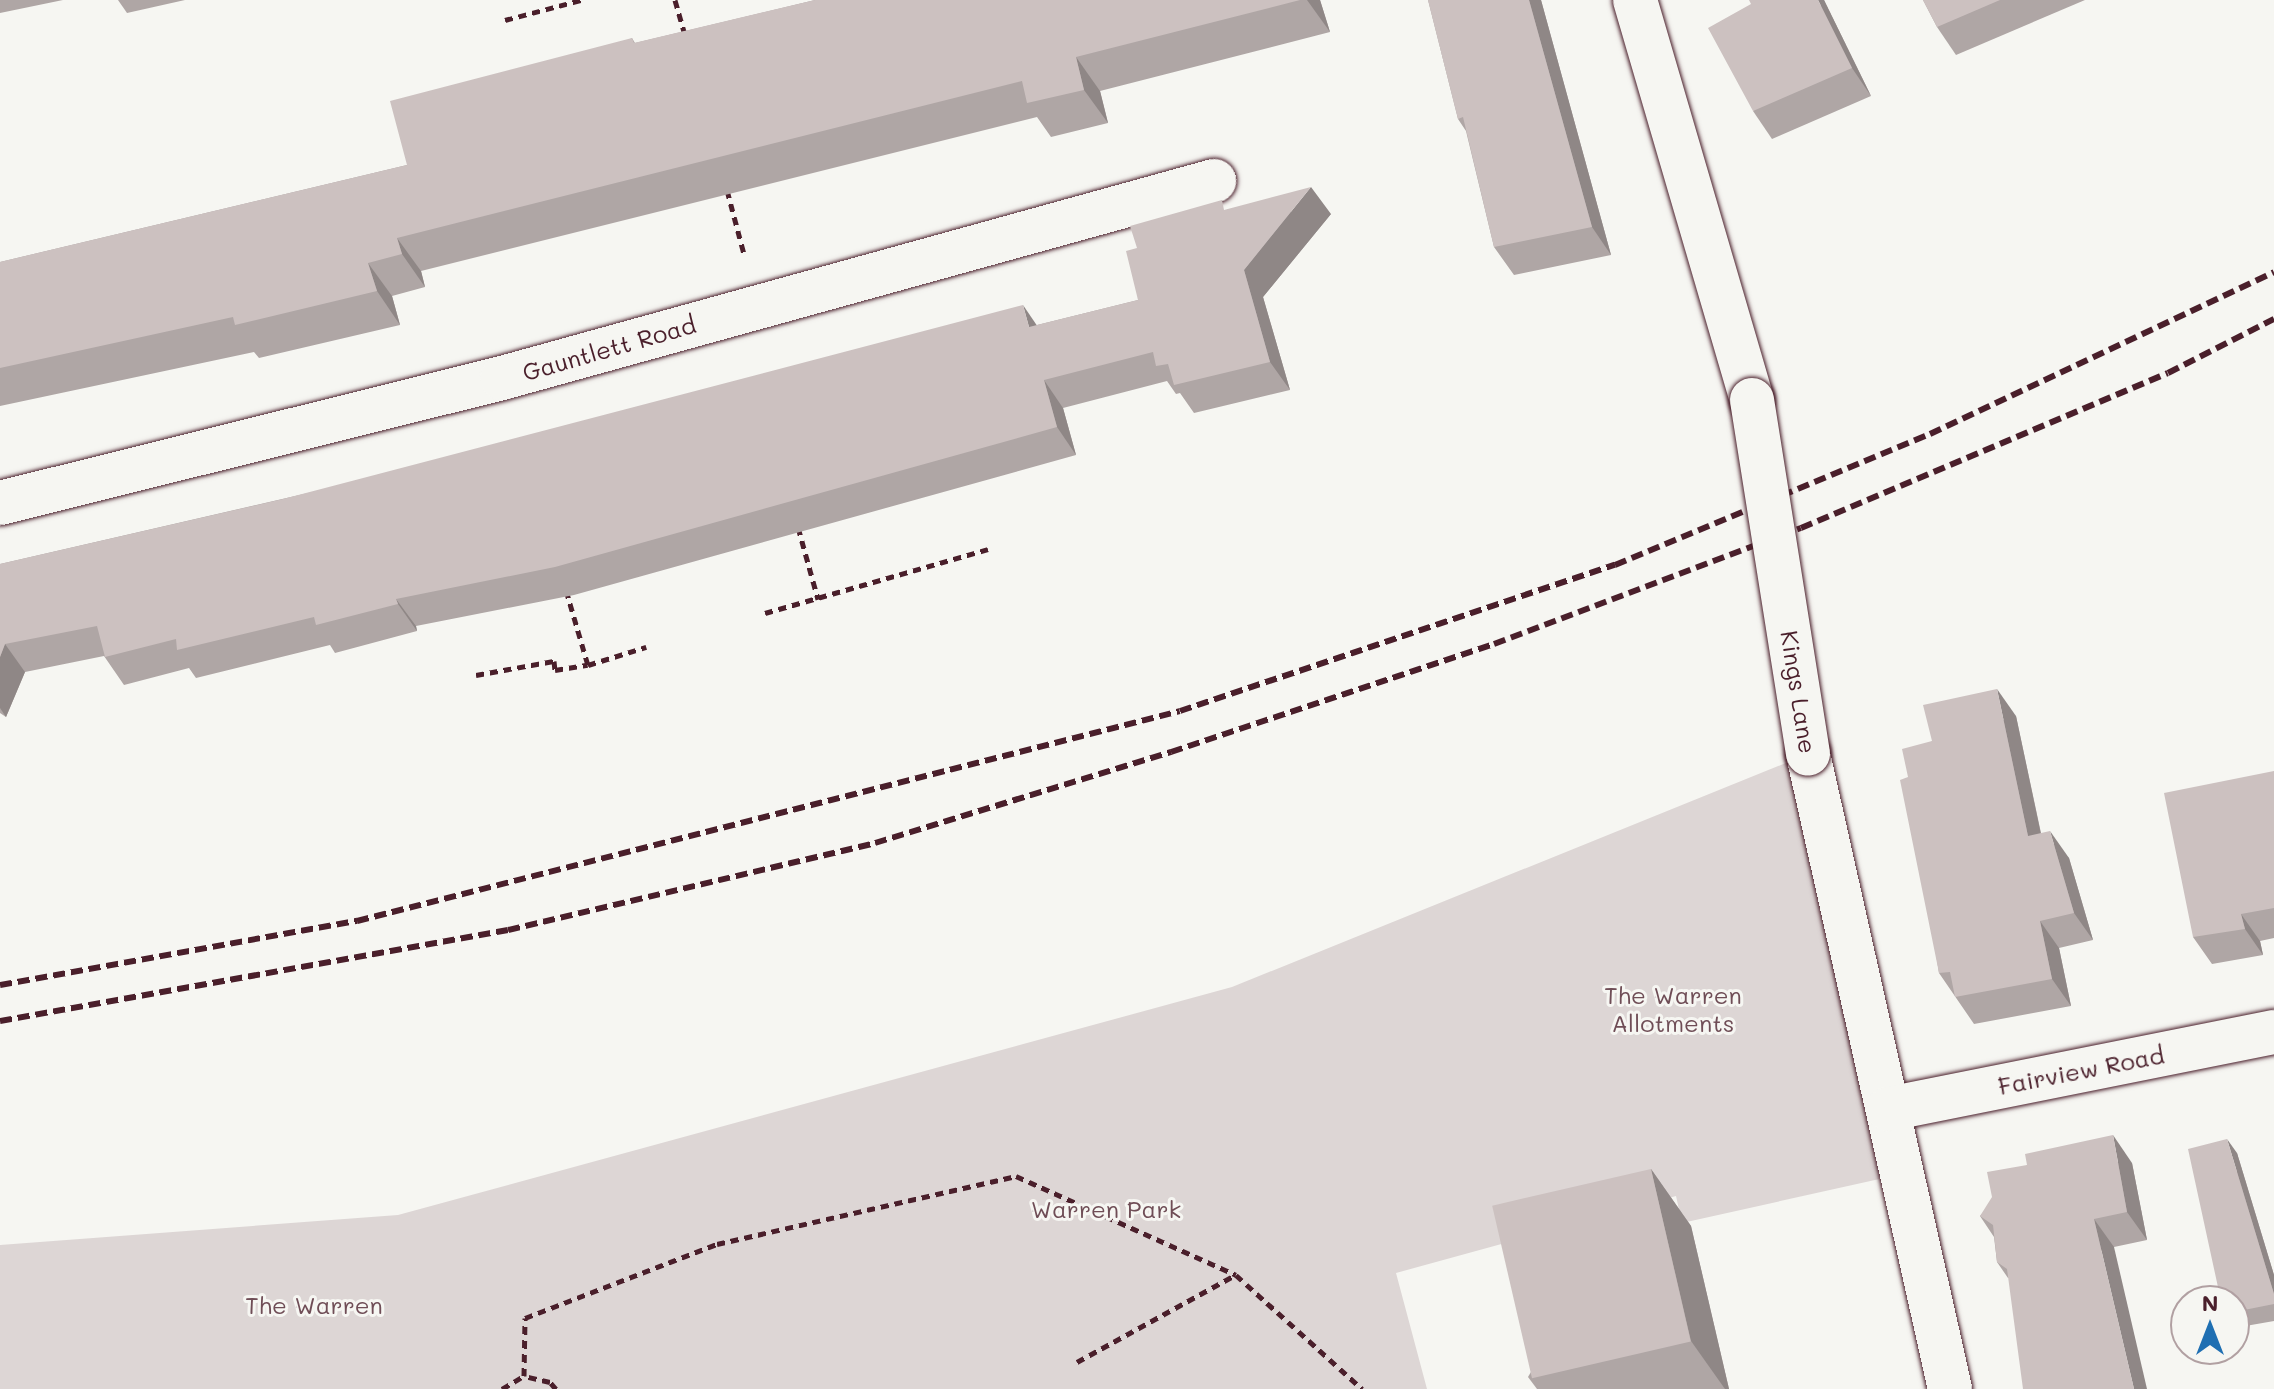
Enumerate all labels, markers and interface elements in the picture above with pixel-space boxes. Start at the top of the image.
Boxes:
street label: Gauntlett Road [519,309,699,387]
street label: Kings Lane [1775,628,1823,756]
park label: The Warren Allotments [1604,981,1742,1037]
street label: Fairview Road [1995,1040,2167,1100]
park label: Warren Park [1031,1195,1181,1223]
north arrow [2170,1285,2250,1365]
text: N [2202,1288,2218,1317]
park label: The Warren [245,1291,383,1319]

